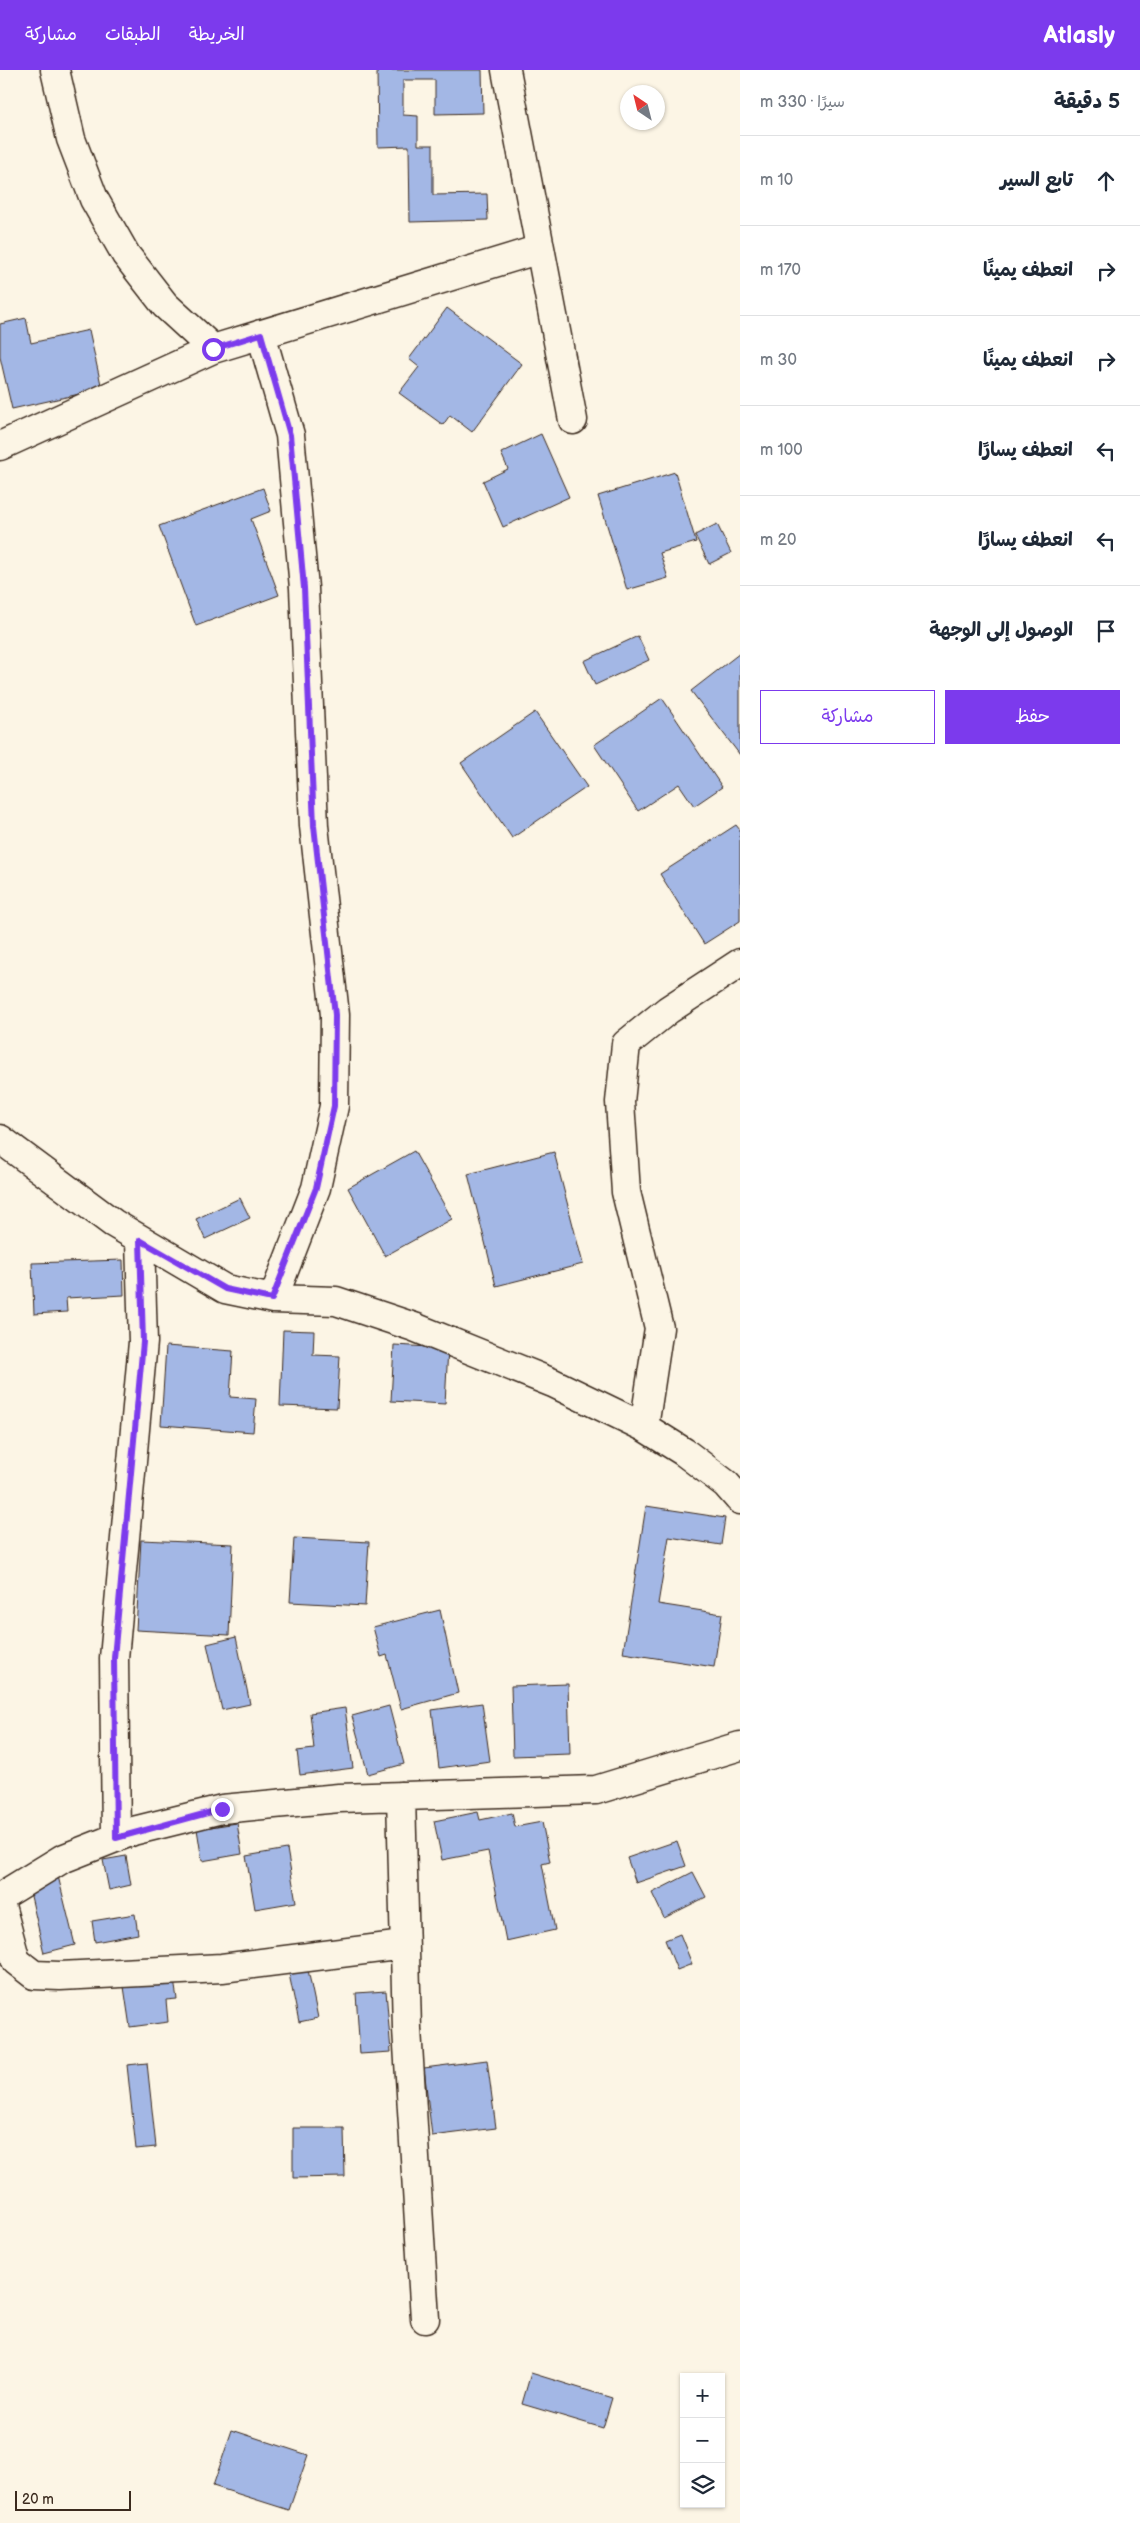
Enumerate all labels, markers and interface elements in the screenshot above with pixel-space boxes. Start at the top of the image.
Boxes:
text: Atlasly [1044,21,1115,50]
text: مشاركة [25,24,77,45]
text: الطبقات [105,24,161,45]
text: الخريطة [189,24,245,45]
north arrow [620,85,665,130]
text: 5 دقيقة [1054,89,1120,114]
text: سيرًا · 330 m [760,93,845,112]
icon: ahead [1092,167,1120,195]
text: تابع السير [1000,169,1073,192]
text: 10 m [760,171,793,190]
icon: right [1092,257,1120,285]
text: انعطف يمينًا [983,259,1073,282]
text: 170 m [760,261,801,280]
route start [202,338,225,361]
icon: right [1092,347,1120,375]
text: انعطف يمينًا [983,349,1073,372]
text: 30 m [760,351,797,370]
icon: left [1092,437,1120,465]
text: انعطف يسارًا [978,439,1073,462]
text: 100 m [760,441,803,460]
icon: left [1092,527,1120,555]
text: انعطف يسارًا [978,529,1073,552]
text: 20 m [760,531,796,550]
icon: arrive [1092,617,1120,645]
text: الوصول إلى الوجهة [929,619,1073,642]
button: مشاركة [760,690,935,744]
button: حفظ [945,690,1120,744]
route end [211,1798,234,1821]
map controls [680,2373,725,2508]
button: + [680,2373,725,2418]
button: − [680,2418,725,2463]
button: layers [680,2463,725,2508]
scale bar [15,2488,131,2511]
text: 20 m [22,2491,54,2508]

